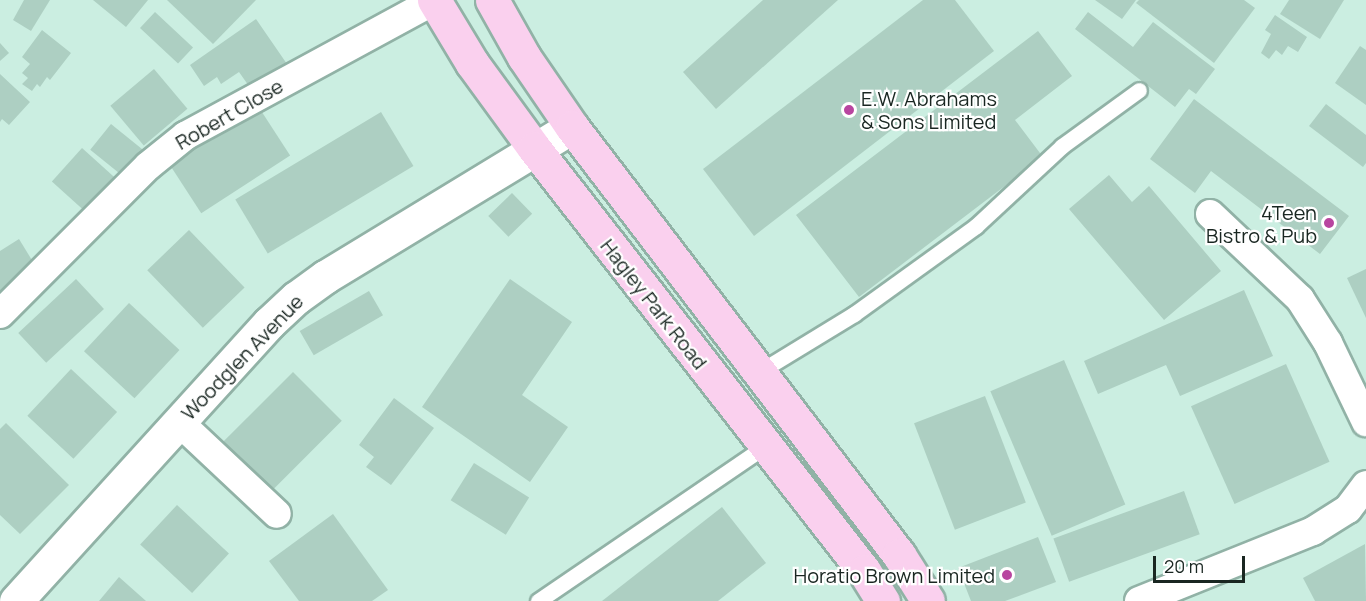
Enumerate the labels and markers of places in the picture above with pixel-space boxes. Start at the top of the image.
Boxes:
place label: E.W. Abrahams & Sons Limited [861,86,997,133]
marker: E.W. Abrahams & Sons Limited [842,103,856,117]
place label: 4Teen Bistro & Pub [1206,200,1317,247]
marker: 4Teen Bistro & Pub [1322,216,1336,230]
place label: Horatio Brown Limited [793,563,995,587]
marker: Horatio Brown Limited [1000,568,1014,582]

